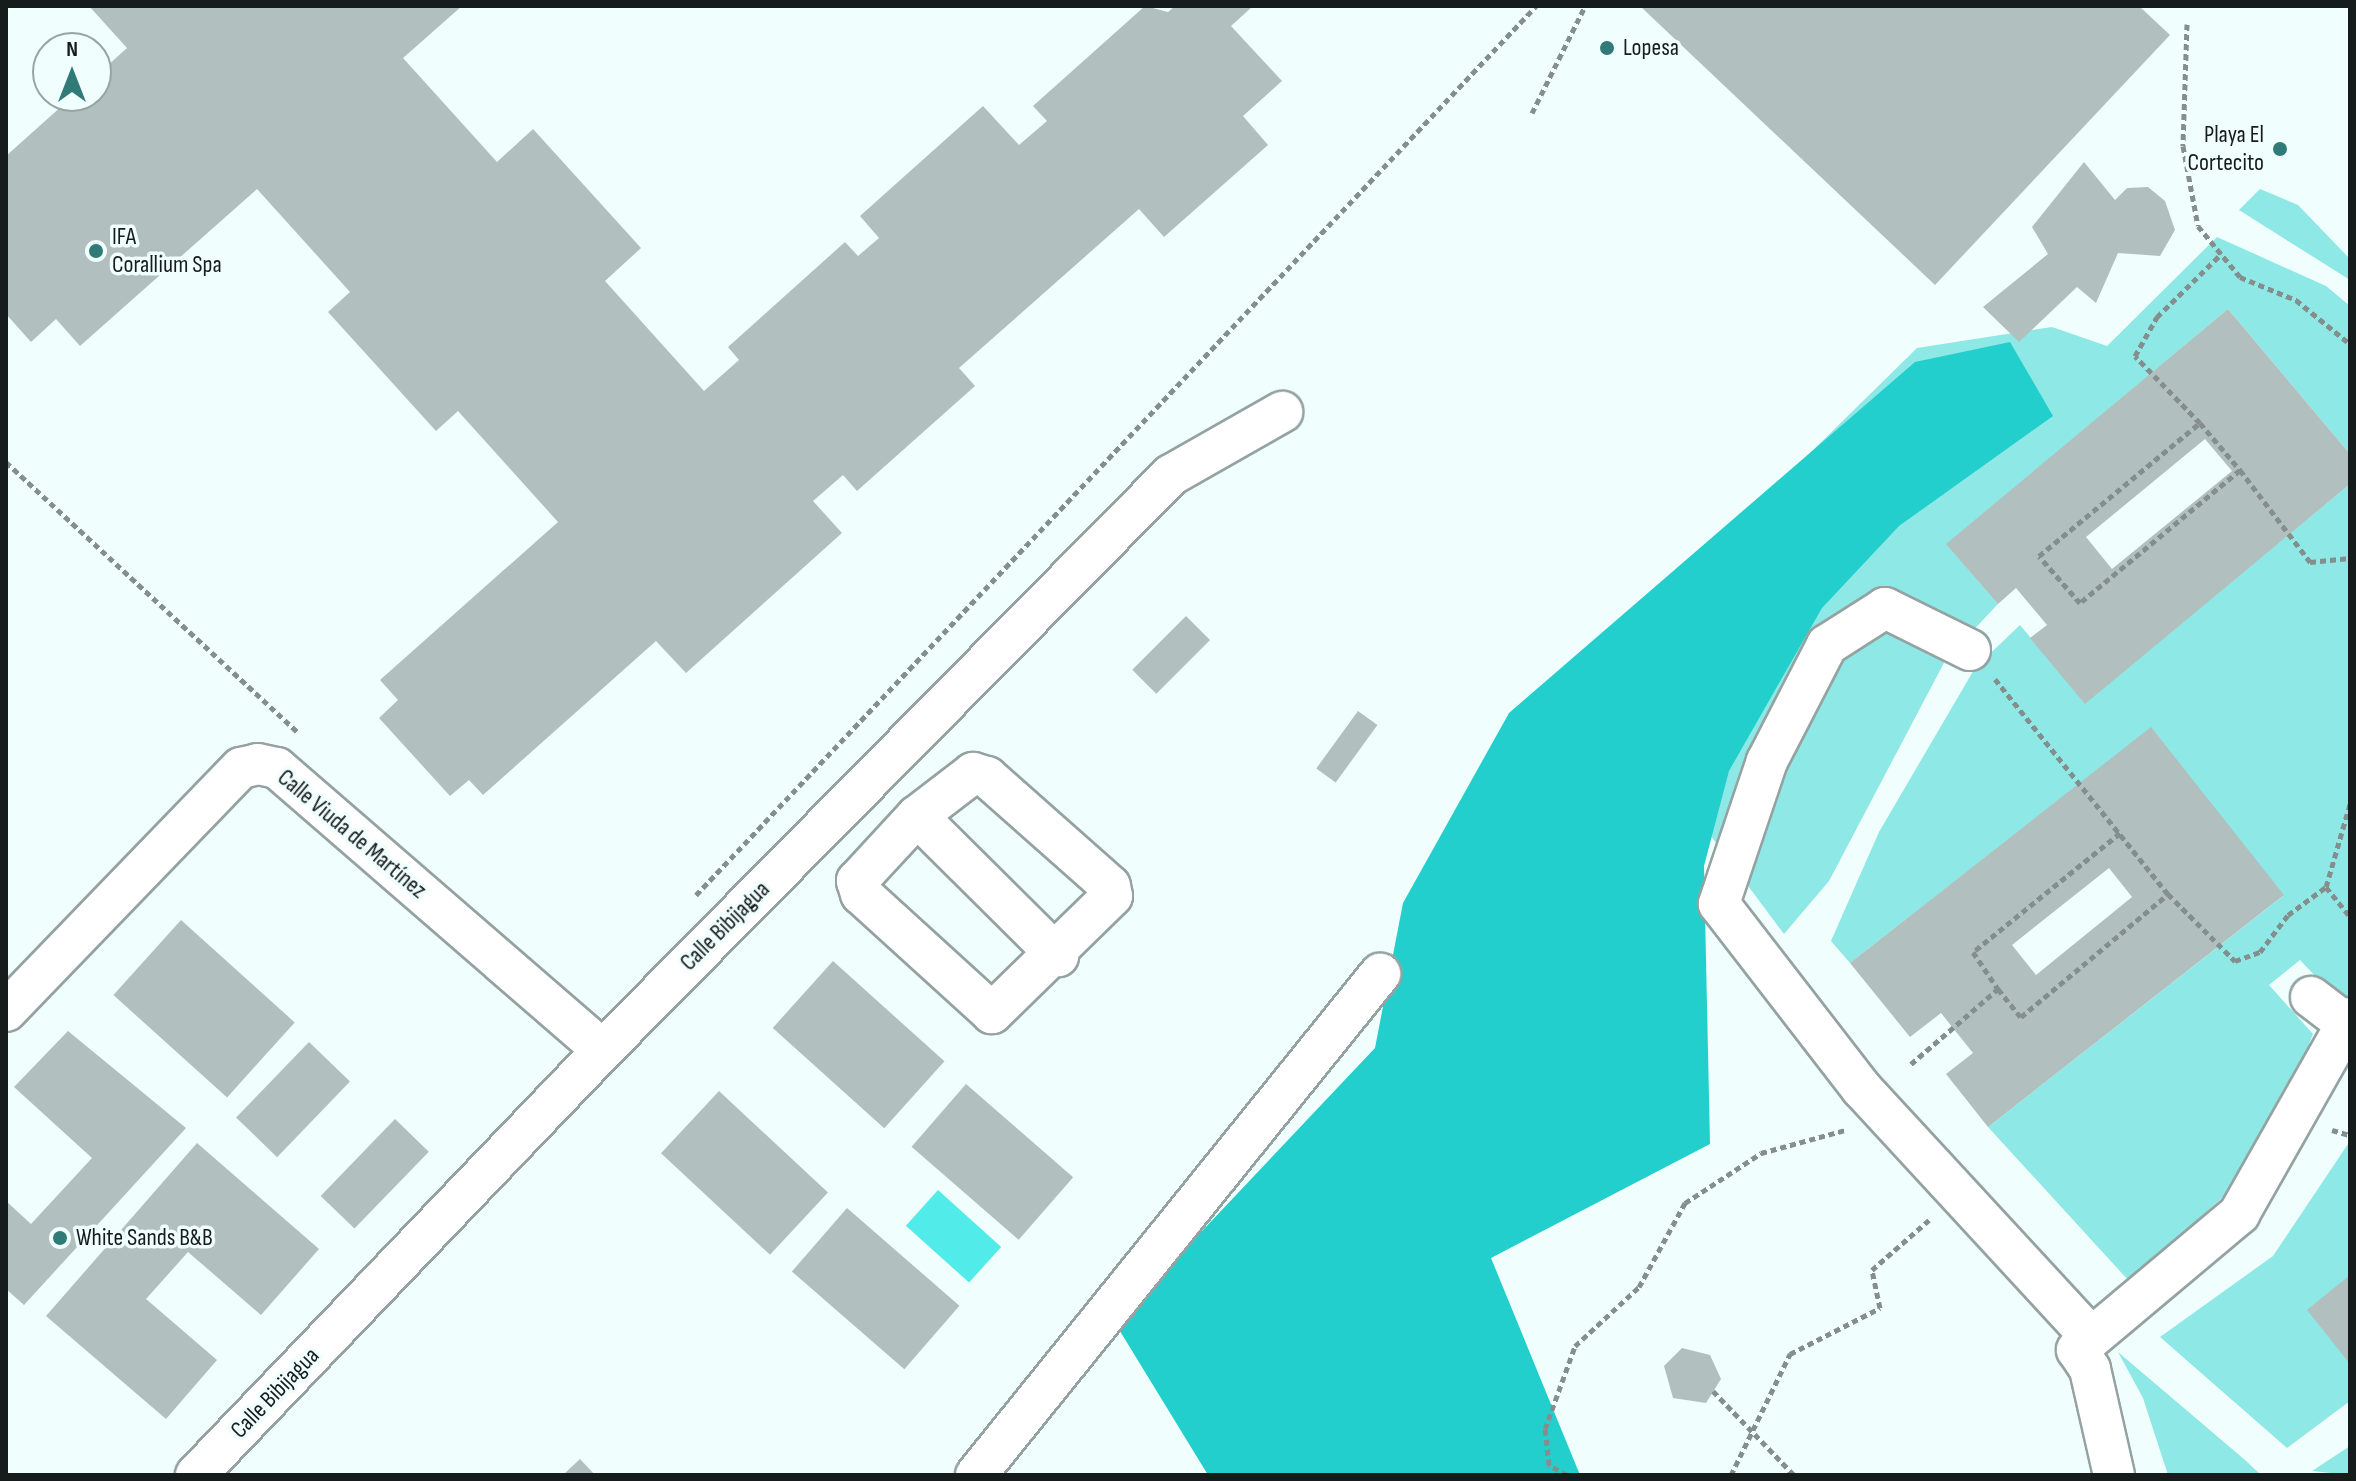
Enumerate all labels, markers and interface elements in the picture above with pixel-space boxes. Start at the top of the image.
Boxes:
north arrow [32,32,112,112]
place label: Lopesa [1623,34,1679,62]
text: N [66,36,78,63]
marker: Lopesa [1598,39,1616,57]
place label: Playa El Cortecito [2188,121,2264,177]
marker: Playa El Cortecito [2271,140,2289,158]
place label: IFA Corallium Spa [112,223,222,279]
marker: IFA Corallium Spa [87,242,105,260]
street label: Calle Viuda de Martínez [272,763,432,905]
street label: Calle Bibijagua [674,875,776,977]
place label: White Sands B&B [76,1224,213,1252]
marker: White Sands B&B [51,1229,69,1247]
street label: Calle Bibijagua [225,1342,325,1444]

